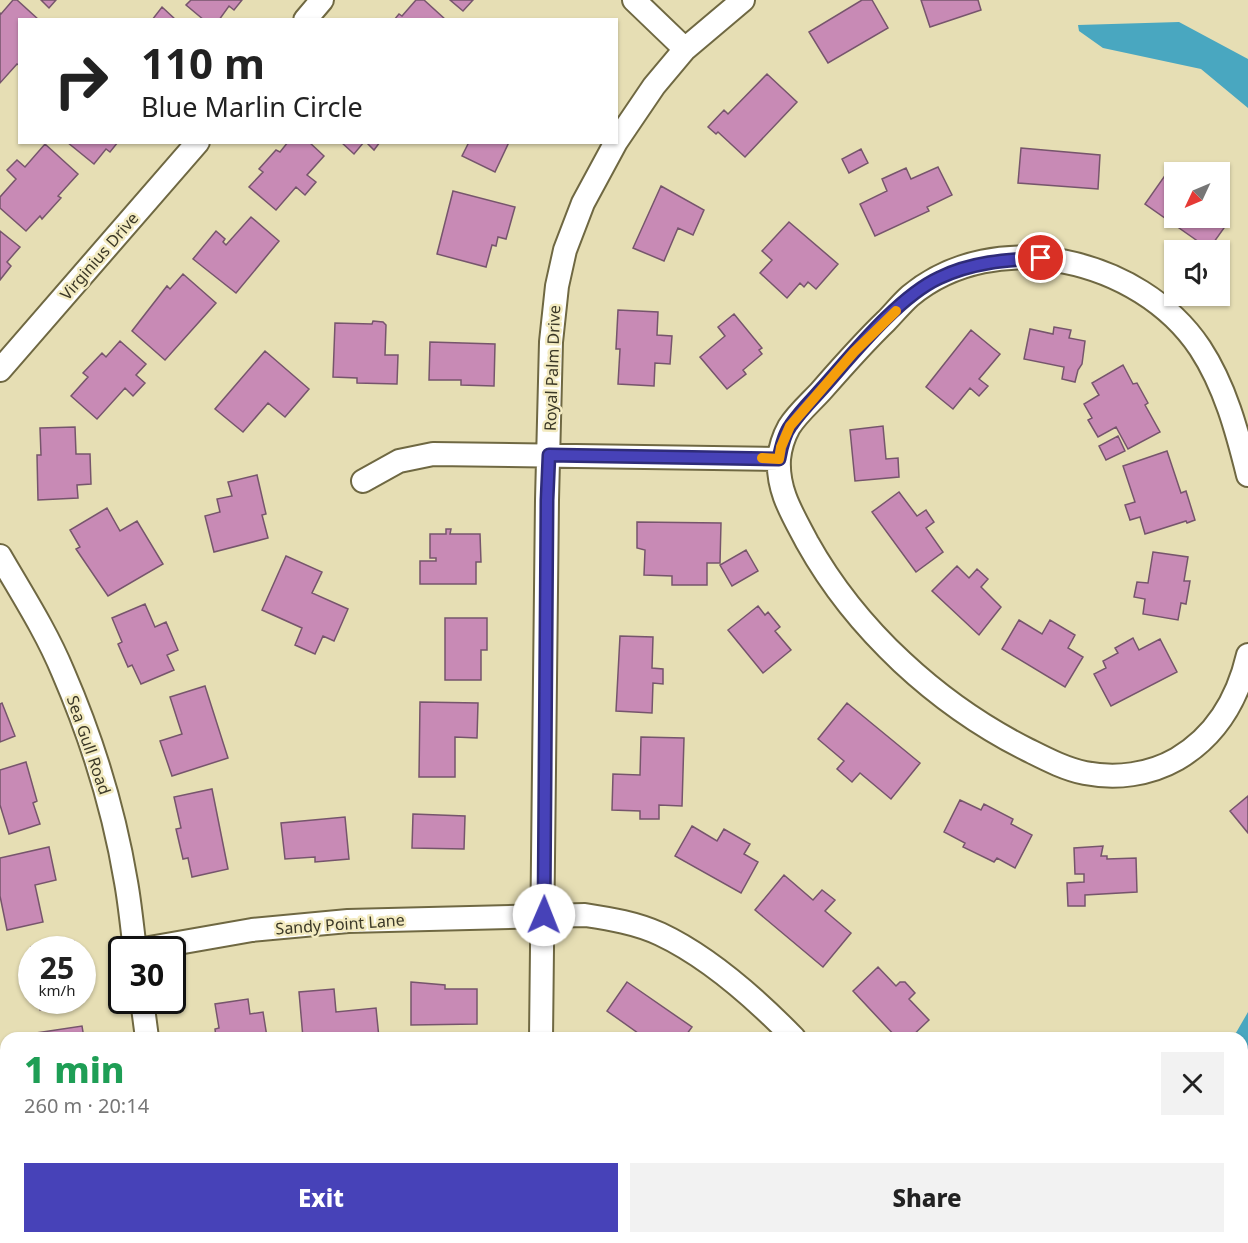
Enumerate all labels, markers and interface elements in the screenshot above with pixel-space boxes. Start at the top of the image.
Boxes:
text: 110 m [141,34,265,91]
icon: right [42,42,120,120]
text: Blue Marlin Circle [141,88,363,125]
north arrow [1164,162,1230,228]
map controls [1164,162,1230,306]
street label: Virginius Drive [55,207,143,305]
pin [1015,232,1066,283]
button: sound [1164,240,1230,306]
icon: arrive [1024,241,1057,274]
street label: Royal Palm Drive [539,305,565,431]
street label: Sea Gull Road [62,693,116,797]
position arrow [512,883,576,947]
street label: Sandy Point Lane [275,909,405,939]
speed limit sign: 30 [108,936,186,1014]
text: 25 [40,947,74,988]
text: km/h [39,980,75,1000]
text: 1 min [24,1045,125,1094]
button: close [1161,1052,1224,1115]
text: 260 m · 20:14 [24,1092,149,1119]
button: Exit [24,1163,618,1232]
button: Share [630,1163,1224,1232]

